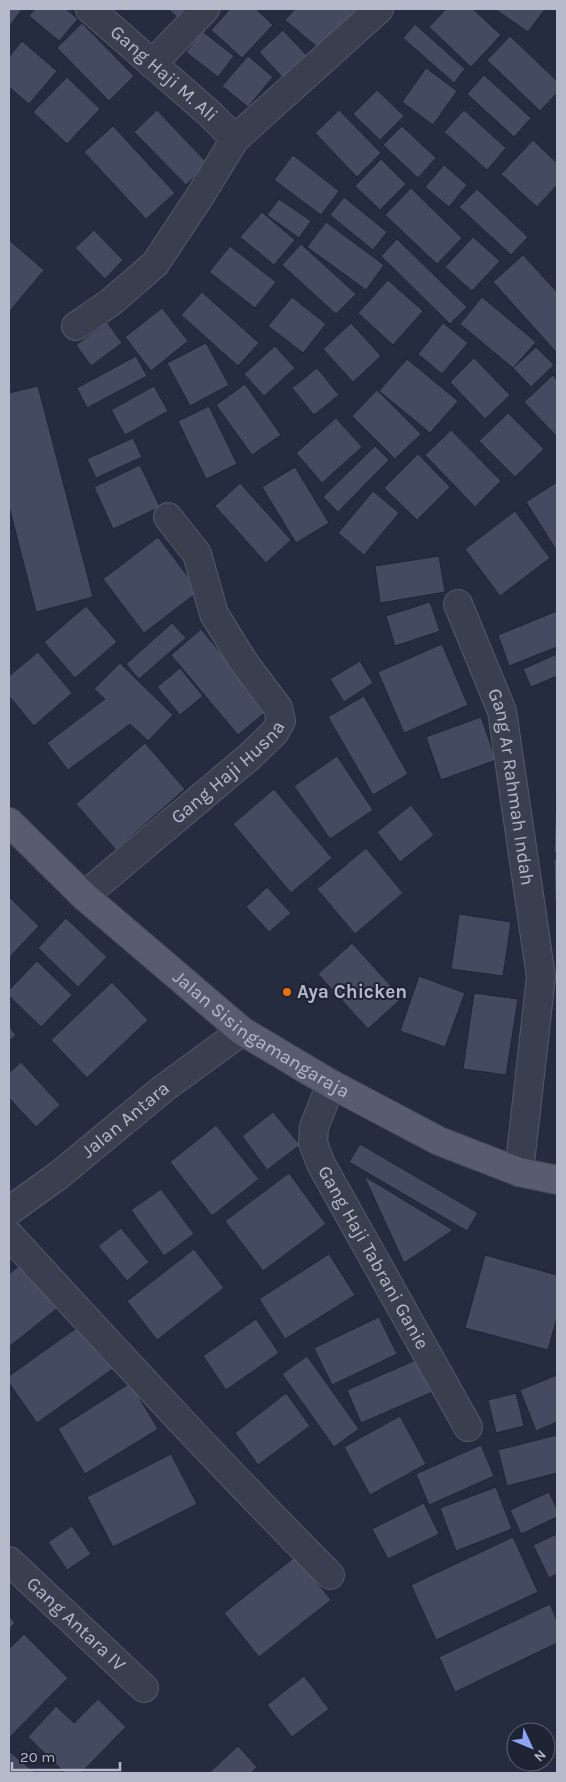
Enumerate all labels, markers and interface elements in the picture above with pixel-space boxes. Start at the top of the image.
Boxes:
street label: Gang Haji M. Ali [106,21,222,126]
street label: Gang Ar Rahmah Indah [483,685,538,887]
street label: Gang Haji Husna [167,717,290,829]
street label: Jalan Sisingamangaraja [169,966,353,1103]
place label: Aya Chicken [297,981,407,1003]
marker: Aya Chicken [281,986,293,998]
street label: Jalan Antara [77,1077,174,1163]
street label: Gang Haji Tabrani Ganie [313,1162,433,1353]
street label: Gang Antara IV [22,1572,130,1676]
north arrow [506,1722,556,1772]
scale bar [12,1740,120,1772]
text: N [530,1746,550,1765]
text: 20 m [20,1748,55,1766]

